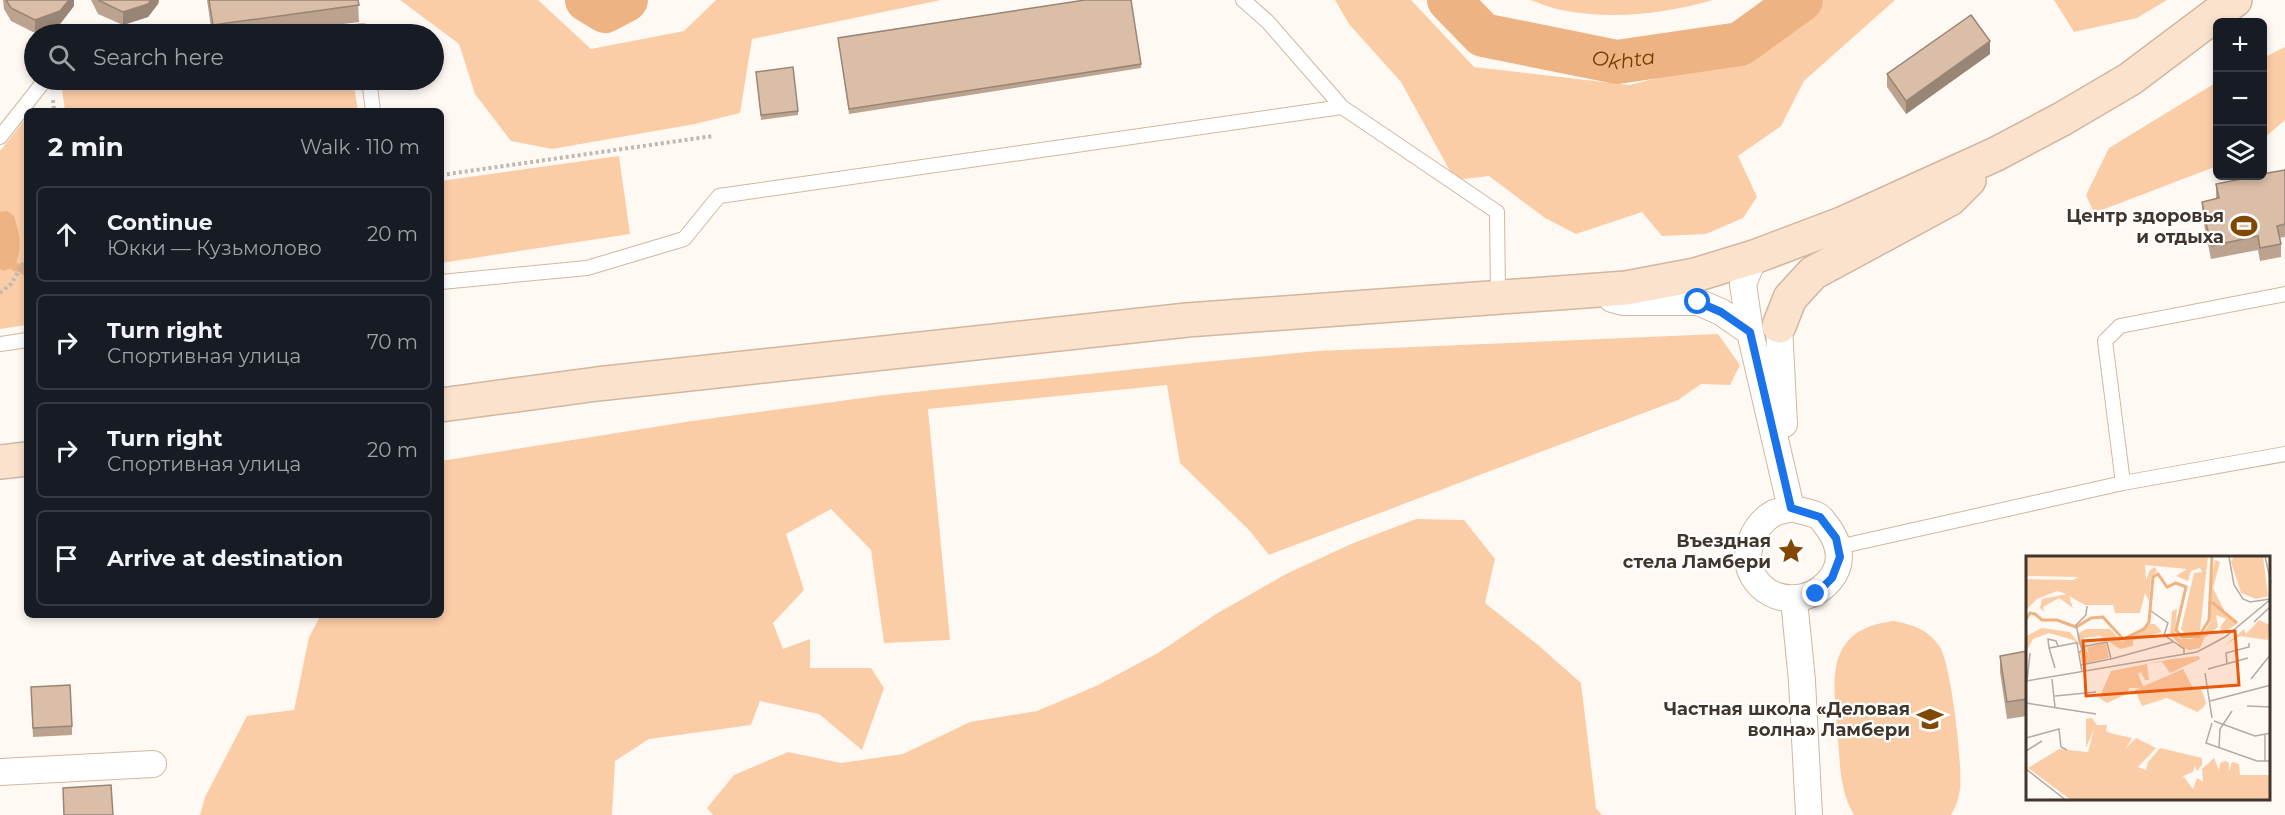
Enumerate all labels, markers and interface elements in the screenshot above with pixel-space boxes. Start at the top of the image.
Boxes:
map controls [2213,18,2267,180]
button: + [2213,18,2267,72]
search box [24,24,444,90]
icon: search [45,41,78,74]
text: Search here [93,44,224,71]
water label: Okhta [1590,45,1657,75]
button: − [2213,72,2267,126]
button: layers [2213,126,2267,180]
text: 2 min [48,131,124,163]
text: Walk · 110 m [300,135,420,159]
place label: Центр здоровья и отдыха [2066,205,2224,248]
text: Continue [107,209,213,236]
sports icon: Центр здоровья и отдыха [2229,211,2259,241]
icon: ahead [50,218,83,251]
text: 20 m [367,222,418,246]
text: Юкки — Кузьмолово [107,236,322,260]
route start [1684,288,1710,314]
text: Turn right [107,317,222,344]
icon: right [50,326,83,359]
text: 70 m [367,330,418,354]
text: Спортивная улица [107,344,301,368]
text: Turn right [107,425,222,452]
icon: right [50,434,83,467]
text: 20 m [367,438,418,462]
text: Спортивная улица [107,452,301,476]
place label: Въездная стела Ламбери [1623,530,1771,573]
place icon: Въездная стела Ламбери [1776,536,1806,566]
icon: arrive [50,542,83,575]
text: Arrive at destination [107,545,343,572]
inset map [2026,556,2270,800]
route end [1802,580,1828,606]
place label: Частная школа «Деловая волна» Ламбери [1664,698,1910,741]
school or university icon: Частная школа «Деловая волна» Ламбери [1915,704,1945,734]

